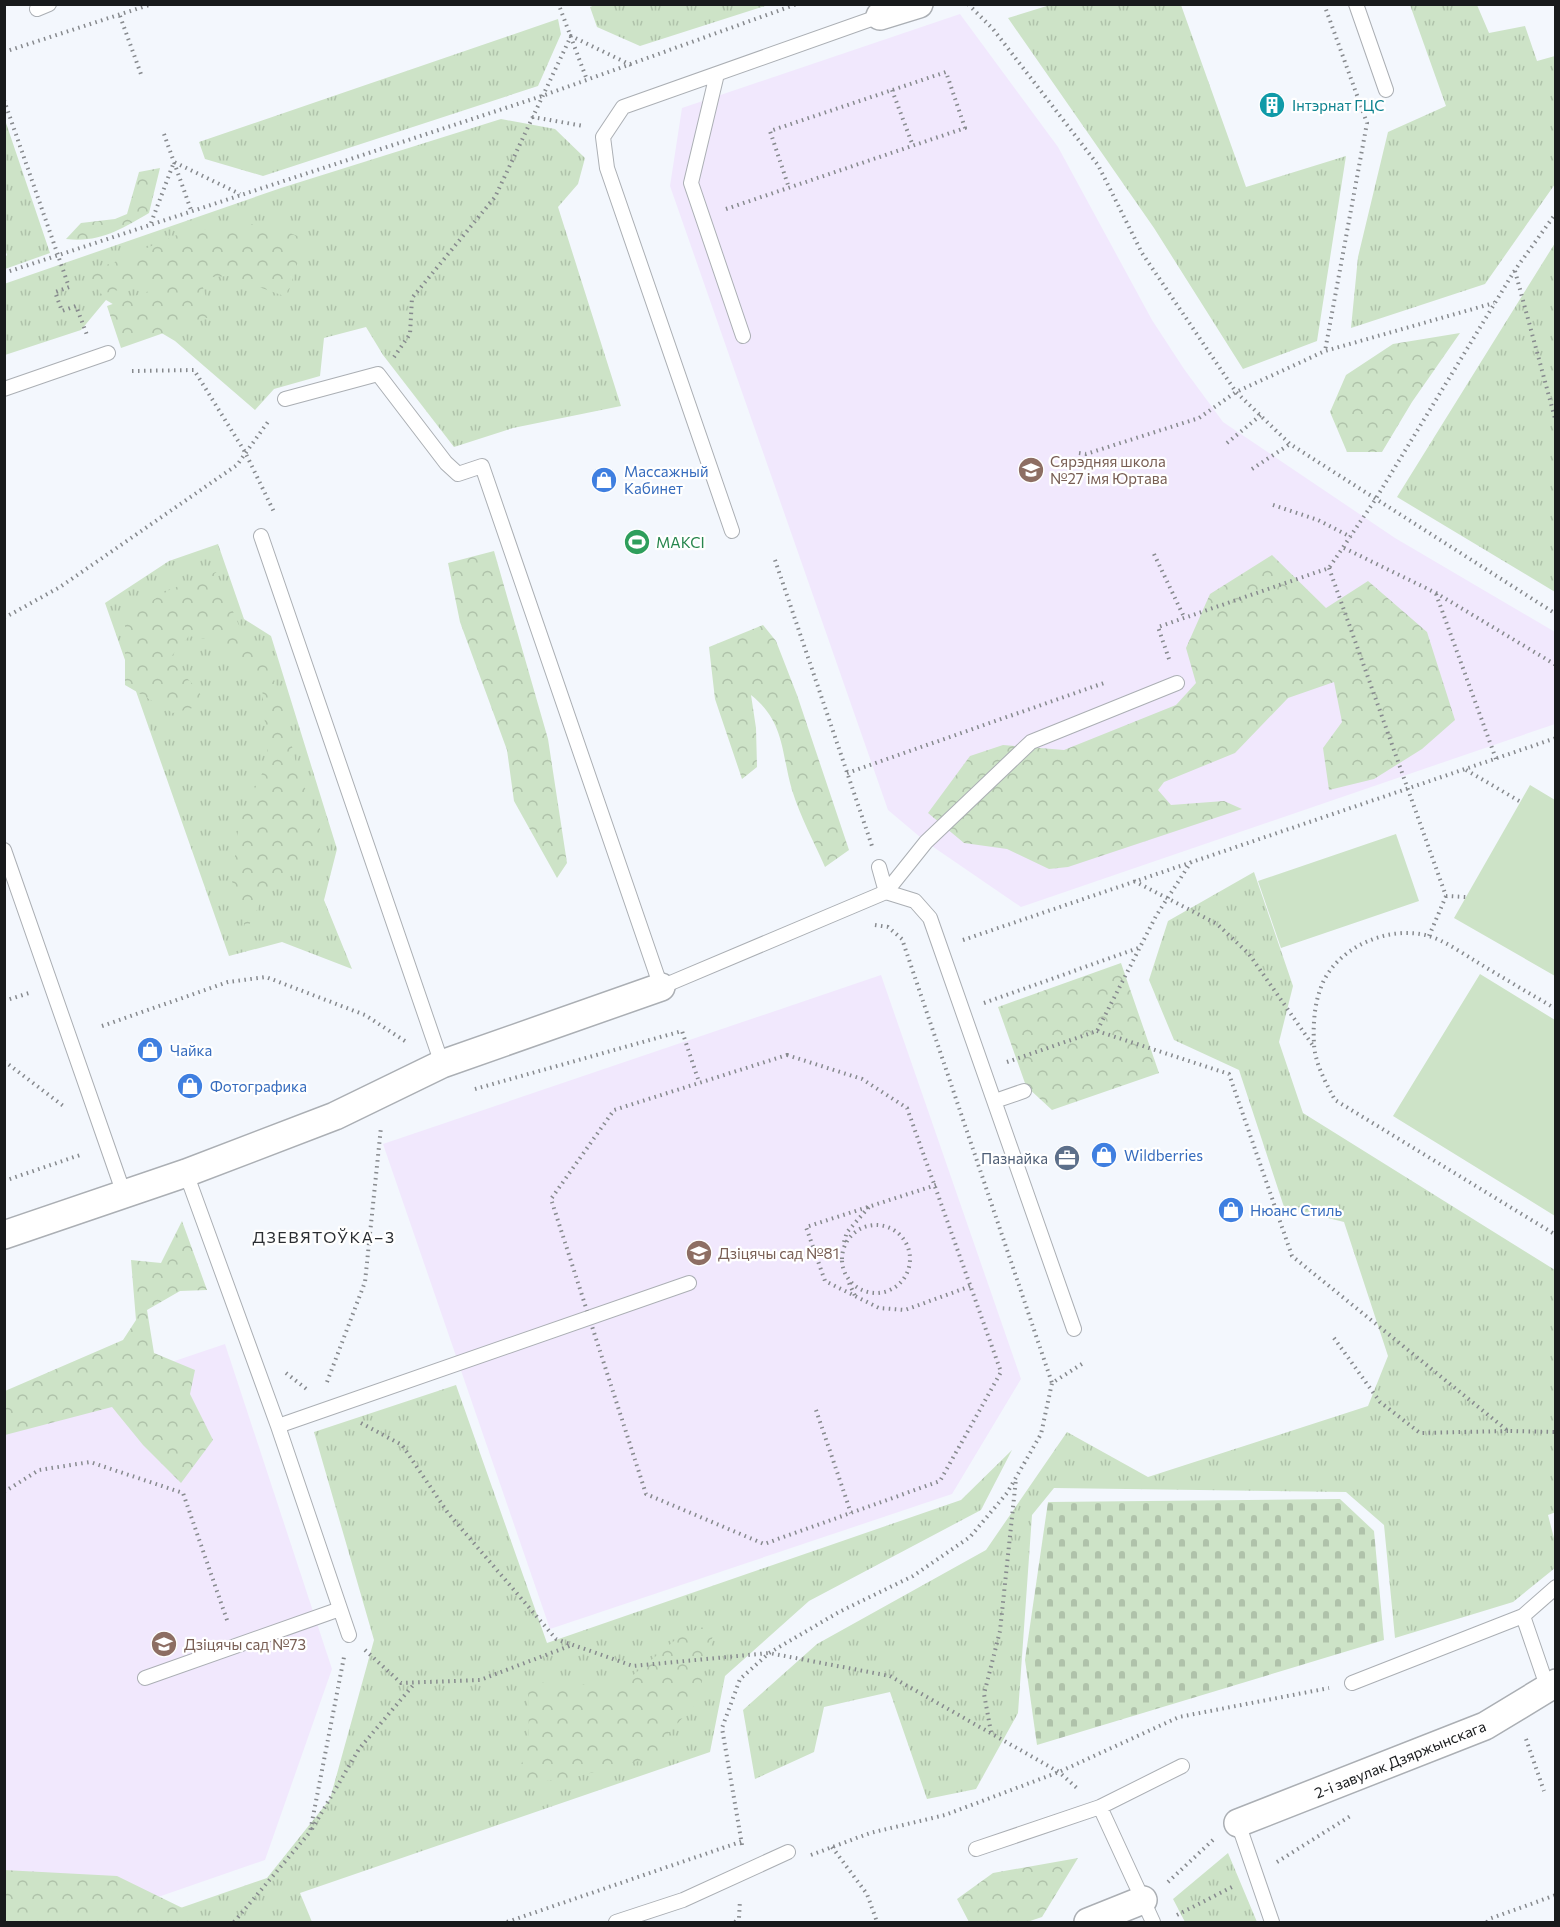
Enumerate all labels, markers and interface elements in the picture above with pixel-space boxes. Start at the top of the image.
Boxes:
building icon: Інтэрнат ГЦС [1257,90,1287,120]
place label: Інтэрнат ГЦС [1292,96,1385,114]
place label: Сярэдняя школа №27 імя Юртава [1050,452,1167,487]
school or university icon: Сярэдняя школа №27 імя Юртава [1016,455,1046,485]
place label: Массажный Кабинет [624,462,709,497]
shop icon: Массажный Кабинет [589,465,619,495]
sports icon: МАКСІ [622,527,652,557]
place label: МАКСІ [656,533,705,551]
shop icon: Чайка [135,1035,165,1065]
place label: Чайка [170,1041,212,1059]
shop icon: Фотографика [175,1071,205,1101]
place label: Фотографика [210,1077,307,1095]
shop icon: Wildberries [1089,1140,1119,1170]
office icon: Пазнайка [1052,1143,1082,1173]
place label: Wildberries [1124,1146,1203,1164]
place label: Пазнайка [981,1149,1048,1167]
shop icon: Нюанс Стиль [1216,1195,1246,1225]
place label: Нюанс Стиль [1250,1201,1343,1219]
district label: ДЗЕВЯТОЎКА–3 [252,1227,396,1246]
school or university icon: Дзіцячы сад №81 [684,1238,714,1268]
place label: Дзіцячы сад №81 [718,1244,839,1262]
school or university icon: Дзіцячы сад №73 [149,1629,179,1659]
place label: Дзіцячы сад №73 [184,1635,306,1653]
street label: 2-і завулак Дзяржынскага [1312,1716,1488,1802]

